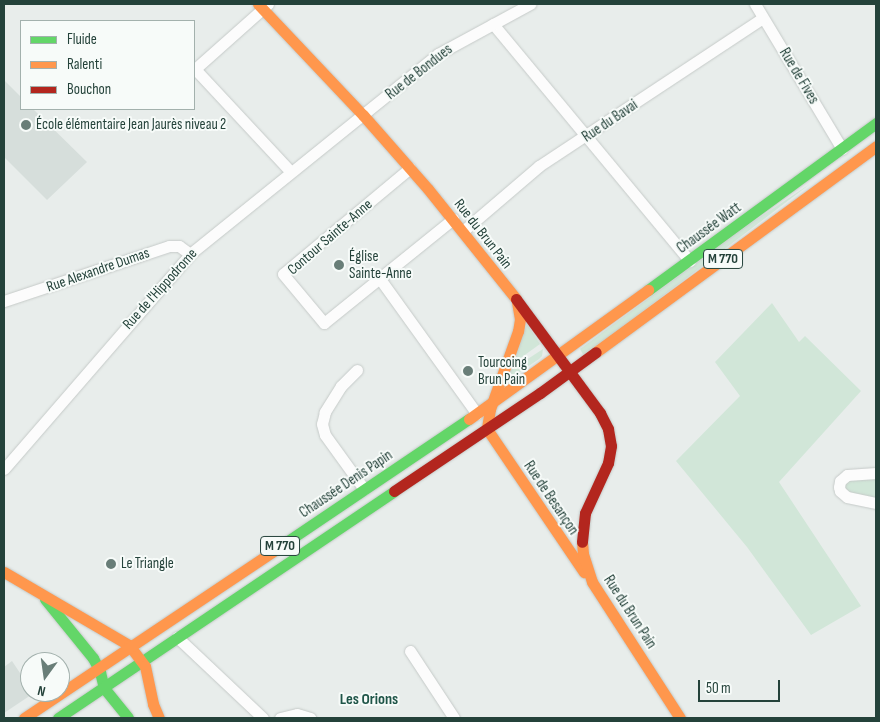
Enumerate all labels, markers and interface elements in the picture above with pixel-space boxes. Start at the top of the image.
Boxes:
legend [20,20,195,110]
text: Fluide [67,30,97,49]
street label: Rue de Bondues [382,40,456,104]
street label: Rue de Fives [775,45,823,107]
text: Ralenti [67,55,102,74]
text: Bouchon [67,80,111,99]
street label: Rue du Bavai [579,96,641,146]
place label: École élémentaire Jean Jaurès niveau 2 [36,116,226,134]
marker: École élémentaire Jean Jaurès niveau 2 [20,119,32,131]
street label: Contour Sainte-Anne [284,195,376,279]
street label: Rue du Brun Pain [450,195,516,273]
street label: Chaussée Watt [673,199,745,257]
street label: Rue Alexandre Dumas [44,244,152,296]
street label: Rue de l'Hippodrome [119,245,201,333]
place label: Église Sainte-Anne [349,247,412,282]
road number: M 770 [703,248,743,270]
marker: Église Sainte-Anne [333,259,345,271]
place label: Tourcoing Brun Pain [478,353,527,388]
marker: Tourcoing Brun Pain [462,365,474,377]
street label: Chaussée Denis Papin [296,446,396,522]
street label: Rue de Besançon [520,458,582,538]
road number: M 770 [260,534,300,558]
place label: Le Triangle [121,555,174,573]
marker: Le Triangle [105,558,117,570]
street label: Rue du Brun Pain [600,572,660,652]
north arrow [20,652,70,702]
scale bar [700,670,782,702]
text: 50 m [706,679,731,698]
text: N [36,682,47,700]
district label: Les Orions [340,690,398,710]

